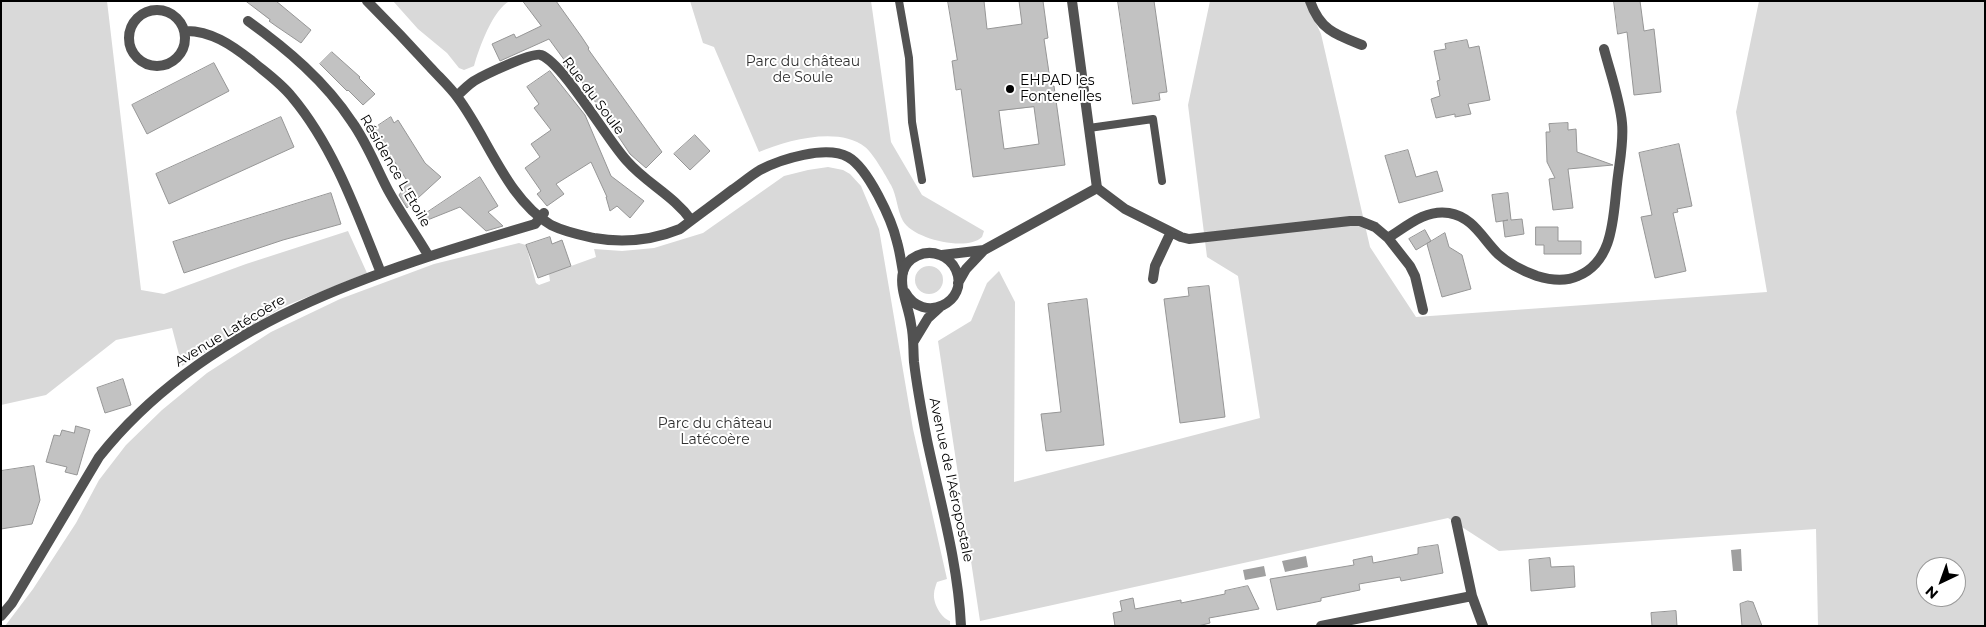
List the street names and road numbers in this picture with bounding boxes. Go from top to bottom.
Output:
street label: Rue du Soule [558,54,628,138]
street label: Résidence L'Etoile [356,112,434,230]
street label: Avenue Latécoère [172,291,288,371]
street label: Avenue de l'Aéropostale [925,396,977,564]

